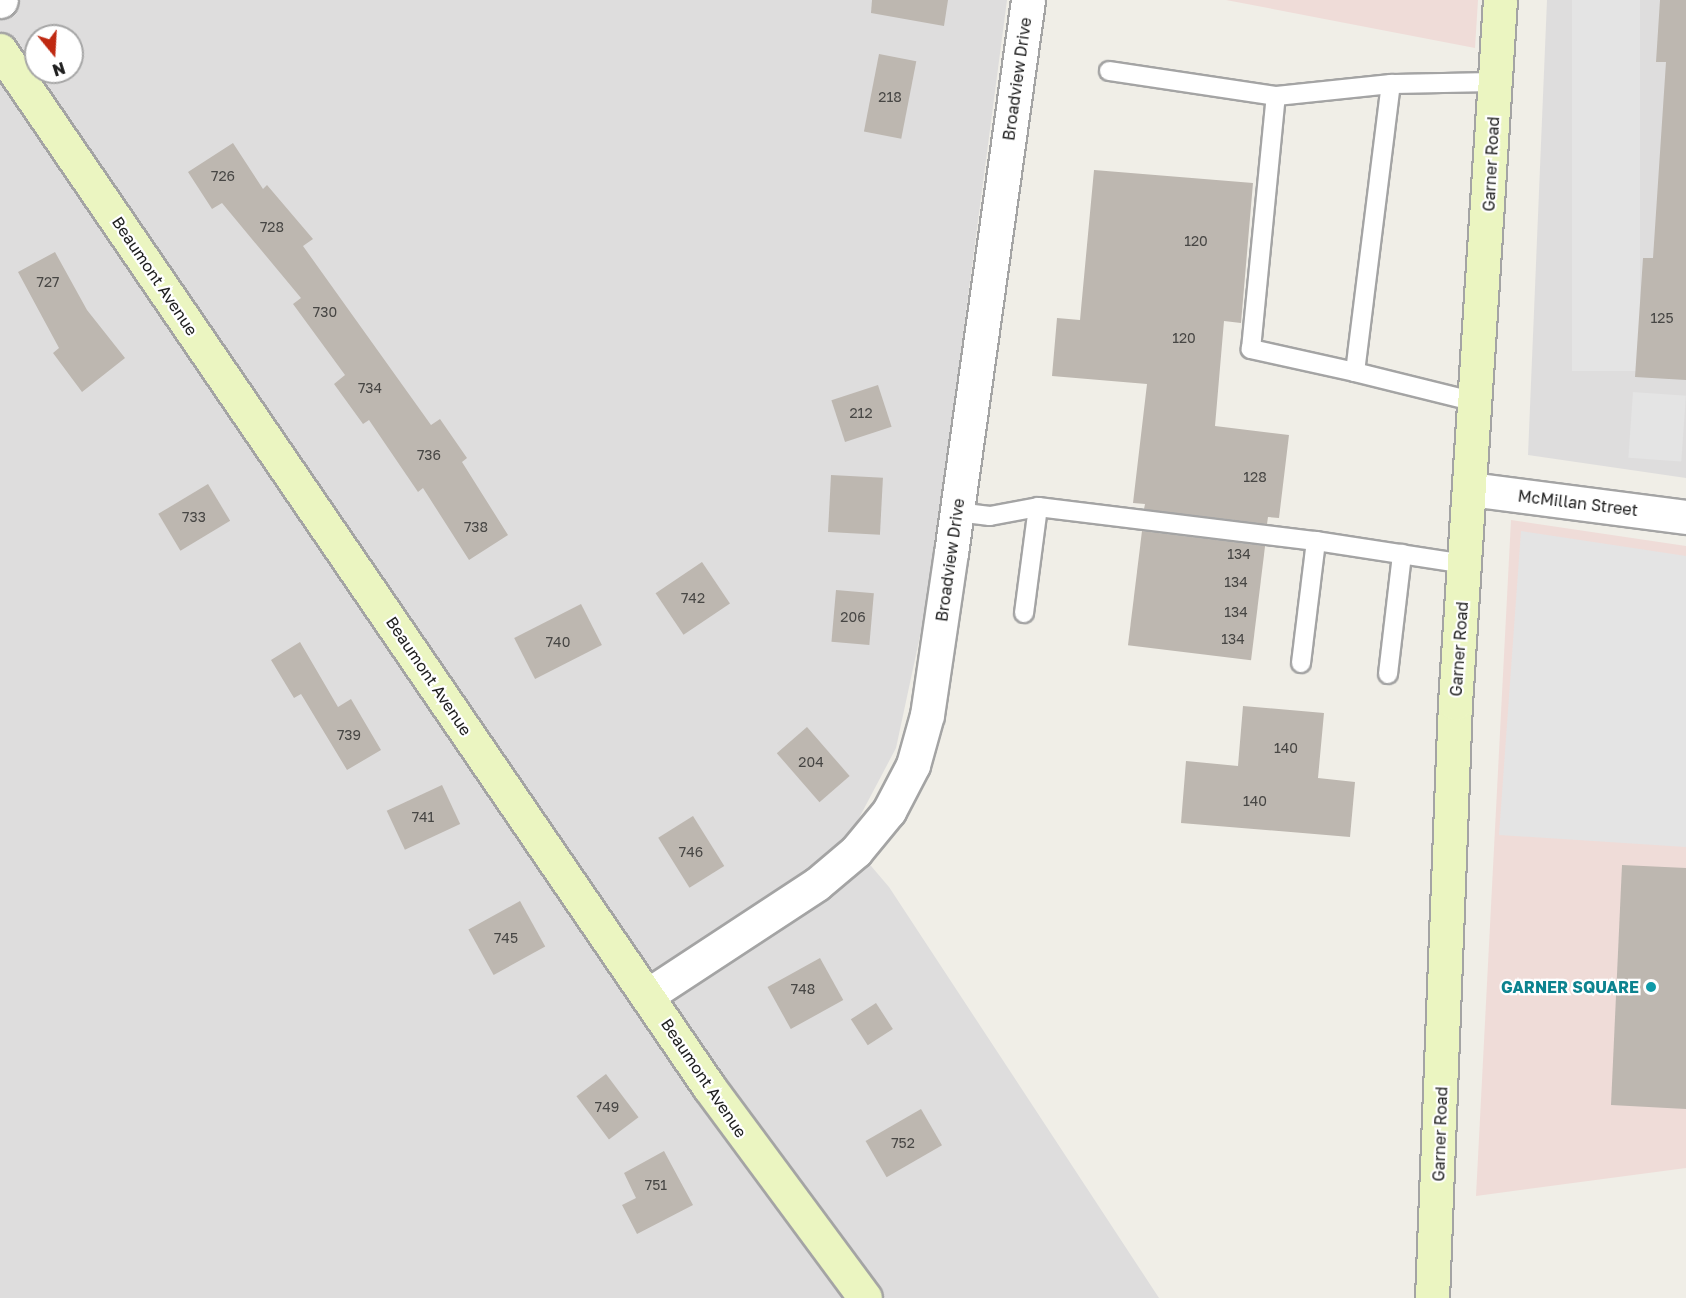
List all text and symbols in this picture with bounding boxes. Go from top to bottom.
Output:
street label: Broadview Drive [999,16,1035,142]
north arrow [24,24,84,84]
text: N [50,58,68,81]
house number: 218 [878,89,902,105]
street label: Garner Road [1479,116,1503,212]
house number: 726 [211,168,235,184]
street label: Beaumont Avenue [108,213,202,339]
house number: 728 [260,219,284,235]
house number: 120 [1184,233,1208,249]
house number: 727 [37,274,59,290]
house number: 730 [313,304,337,320]
house number: 125 [1650,310,1674,326]
house number: 120 [1172,330,1196,346]
house number: 734 [358,380,382,396]
house number: 212 [849,405,873,421]
house number: 736 [417,447,441,463]
house number: 128 [1243,469,1267,485]
street label: McMillan Street [1517,486,1639,520]
street label: Broadview Drive [932,497,968,623]
house number: 733 [182,509,206,525]
house number: 738 [464,519,488,535]
house number: 134 [1227,546,1251,562]
house number: 134 [1224,574,1248,590]
house number: 742 [681,590,705,606]
street label: Garner Road [1446,601,1472,697]
house number: 134 [1224,604,1248,620]
house number: 206 [840,609,866,625]
street label: Beaumont Avenue [382,613,476,739]
house number: 134 [1221,631,1245,647]
house number: 740 [546,634,570,650]
house number: 739 [337,727,361,743]
house number: 140 [1274,740,1298,756]
house number: 204 [798,754,824,770]
house number: 140 [1243,793,1267,809]
house number: 741 [412,809,434,825]
house number: 746 [679,844,703,860]
house number: 745 [494,930,518,946]
place label: GARNER SQUARE [1501,977,1639,997]
marker: GARNER SQUARE [1644,980,1658,994]
house number: 748 [791,981,815,997]
street label: Beaumont Avenue [657,1015,751,1141]
street label: Garner Road [1429,1086,1451,1182]
house number: 749 [595,1099,619,1115]
house number: 752 [891,1135,915,1151]
house number: 751 [645,1177,667,1193]

